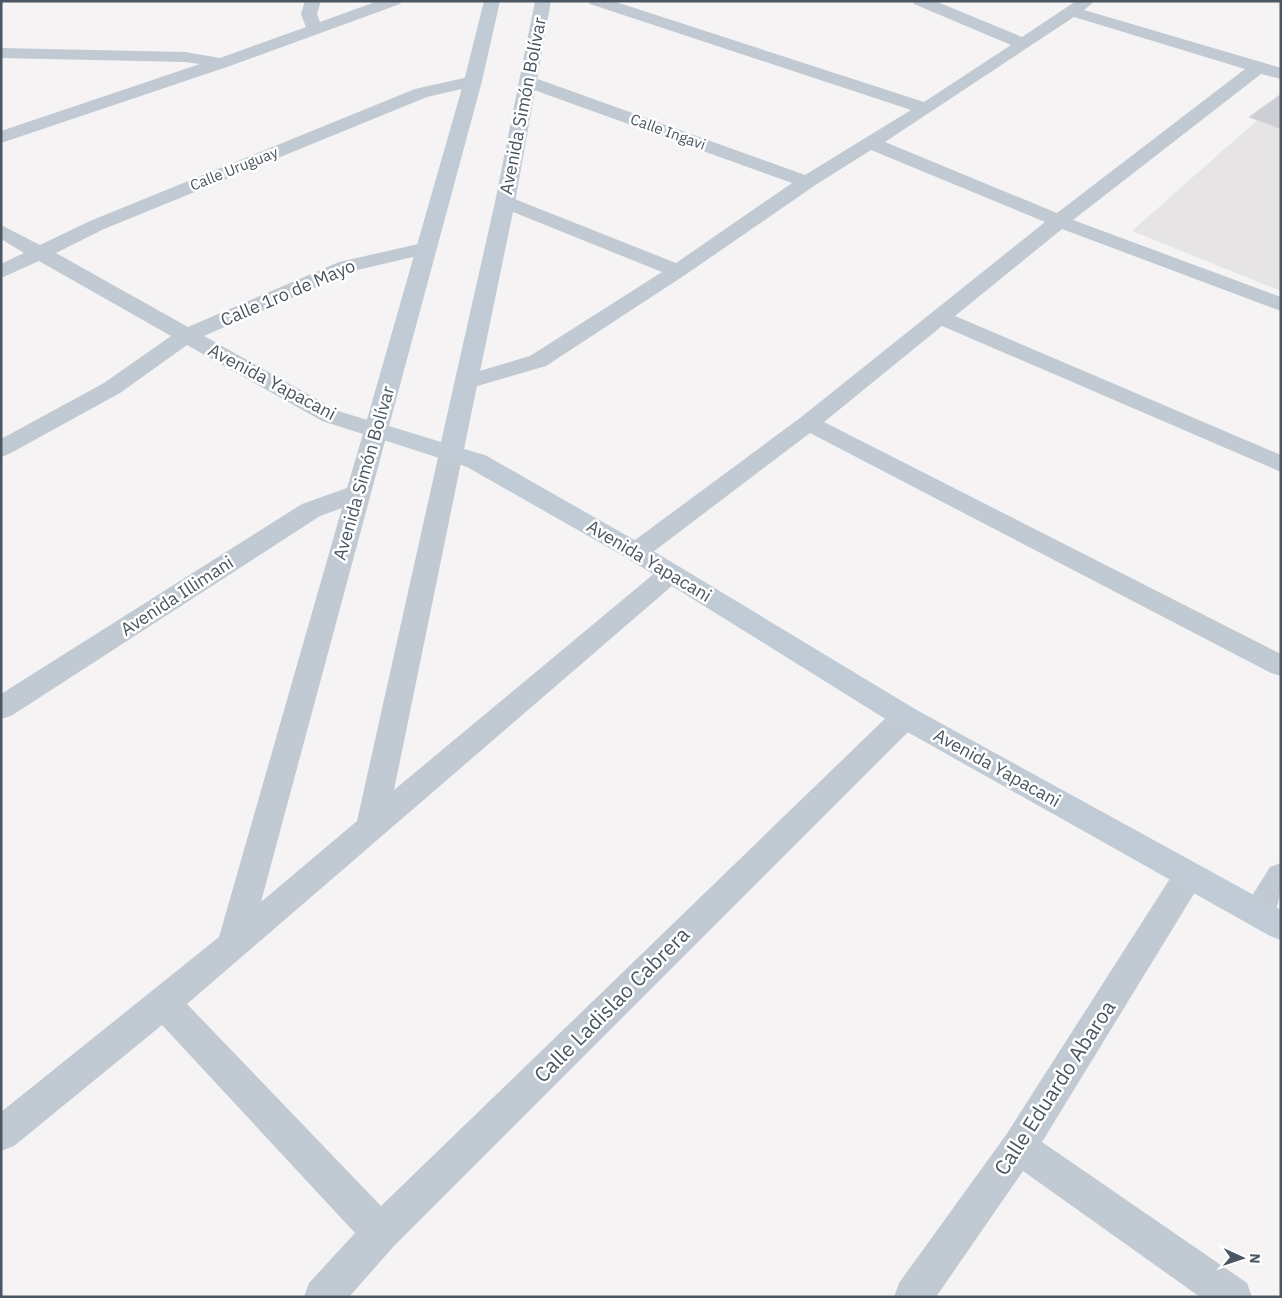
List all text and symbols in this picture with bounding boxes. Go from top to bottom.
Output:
street label: Avenida Simón Bolívar [494,15,551,197]
street label: Calle Ingavi [628,109,708,154]
street label: Calle Uruguay [187,142,281,195]
street label: Calle 1ro de Mayo [217,254,359,331]
street label: Avenida Yapacani [204,338,340,425]
street label: Avenida Simón Bolívar [328,383,400,563]
street label: Avenida Yapacani [583,514,716,607]
street label: Avenida Illimani [116,550,238,641]
street label: Avenida Yapacani [930,723,1065,812]
street label: Calle Ladislao Cabrera [527,920,695,1088]
street label: Calle Eduardo Abaroa [987,995,1121,1180]
north arrow [1217,1233,1267,1283]
text: N [1246,1253,1264,1264]

